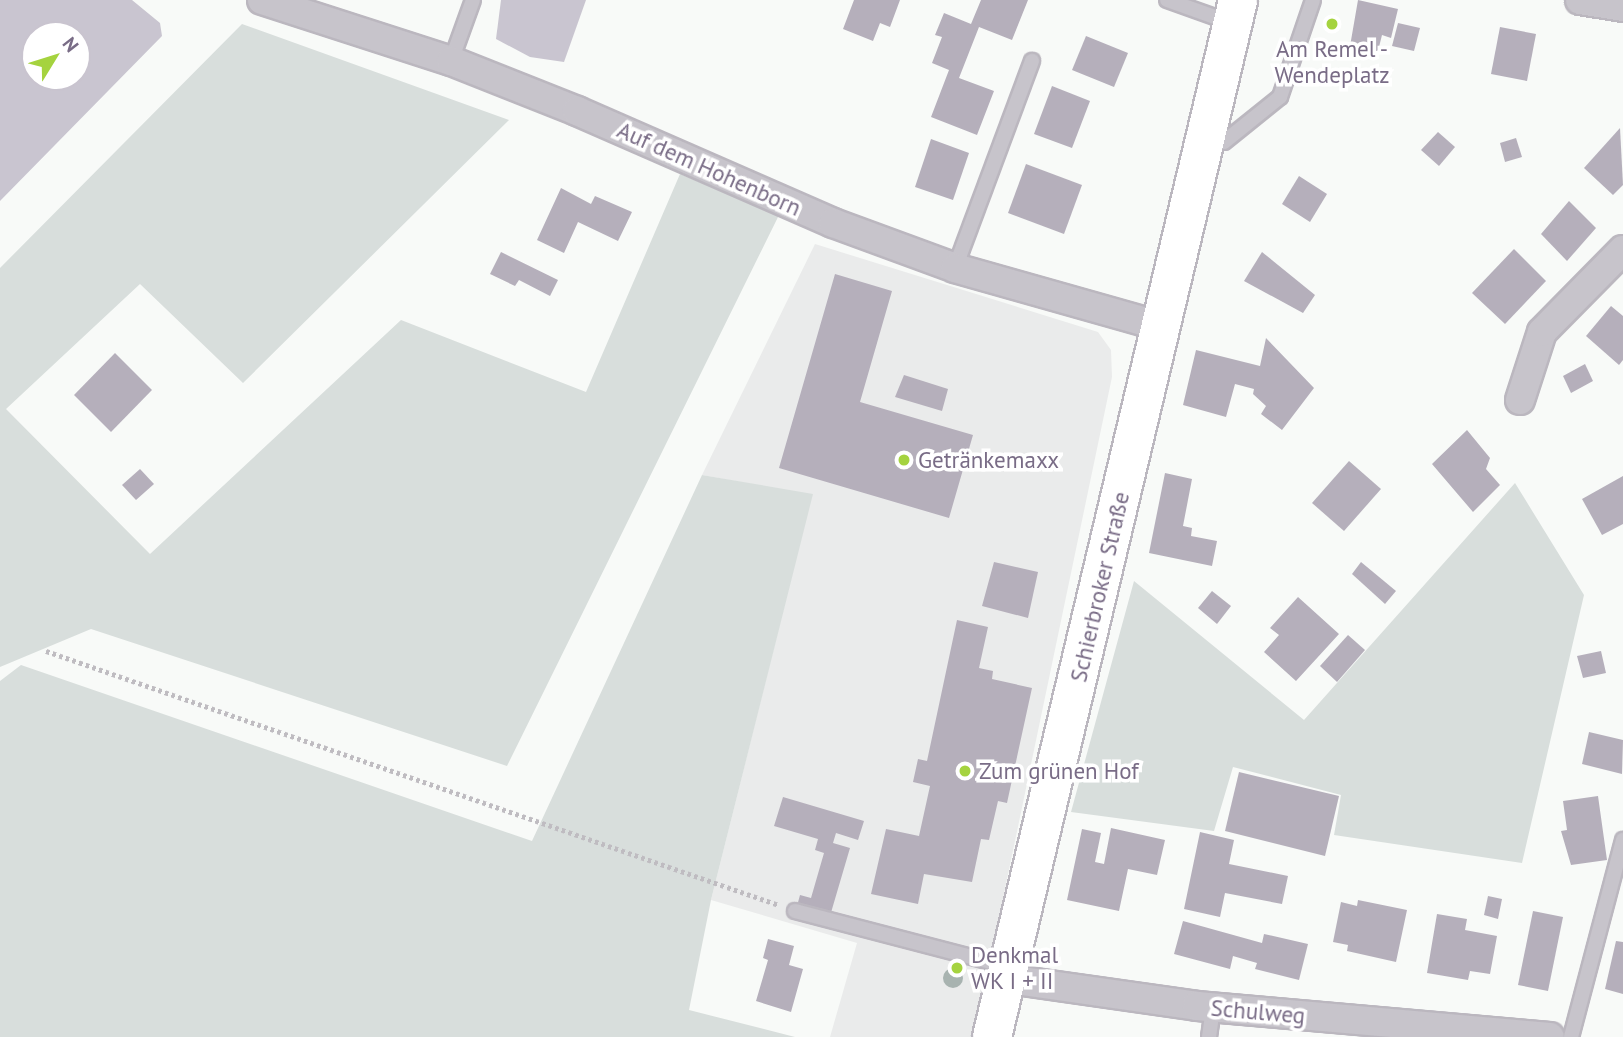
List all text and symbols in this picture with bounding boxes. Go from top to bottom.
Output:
marker: Am Remel - Wendeplatz [1324,16,1340,32]
north arrow [21,21,91,91]
text: N [58,32,84,57]
place label: Am Remel - Wendeplatz [1274,35,1390,89]
street label: Auf dem Hohenborn [613,116,805,222]
place label: Getränkemaxx [918,446,1059,474]
marker: Getränkemaxx [896,452,912,468]
street label: Schierbroker Straße [1065,489,1135,685]
place label: Zum grünen Hof [979,757,1139,785]
marker: Zum grünen Hof [957,763,973,779]
place label: Denkmal WK I + II [971,941,1058,995]
marker: Denkmal WK I + II [949,960,965,976]
street label: Schulweg [1210,994,1306,1030]

